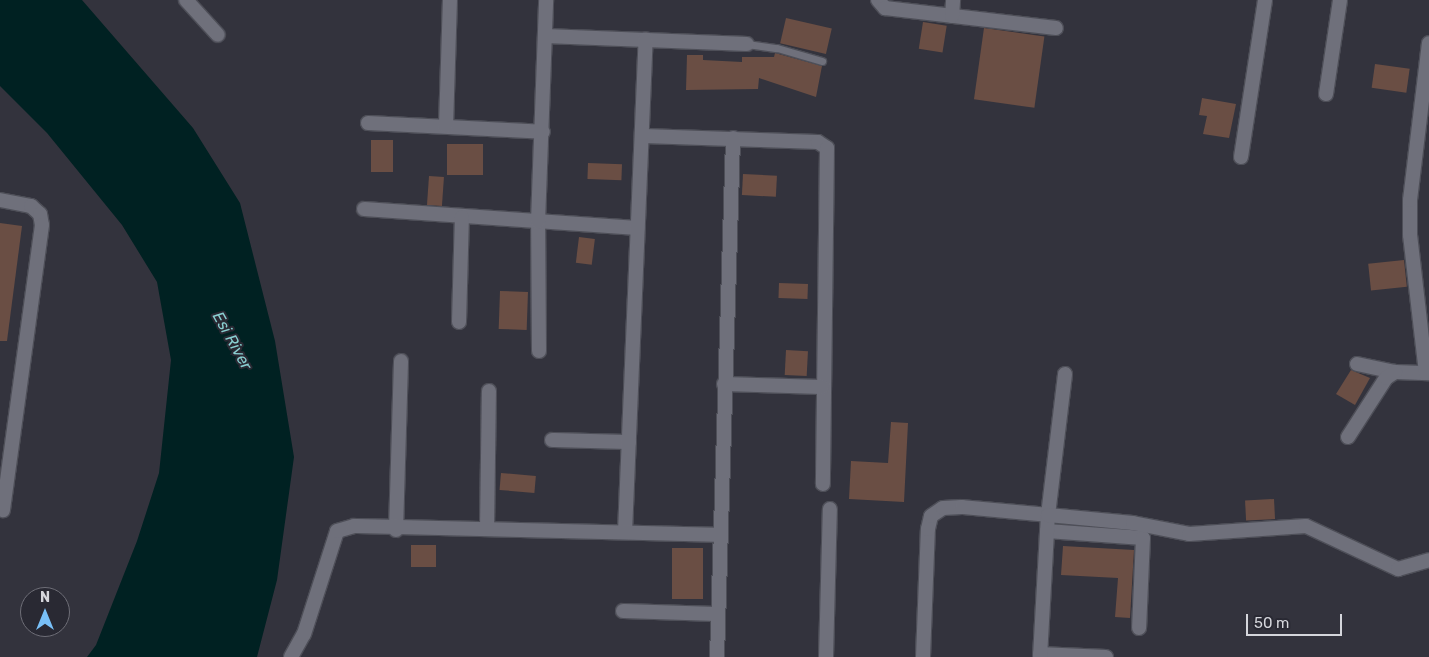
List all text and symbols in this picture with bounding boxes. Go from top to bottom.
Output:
water label: Esi River [208,308,256,374]
north arrow [20,587,70,637]
text: N [40,589,50,606]
scale bar [1249,604,1345,636]
text: 50 m [1254,614,1289,632]

